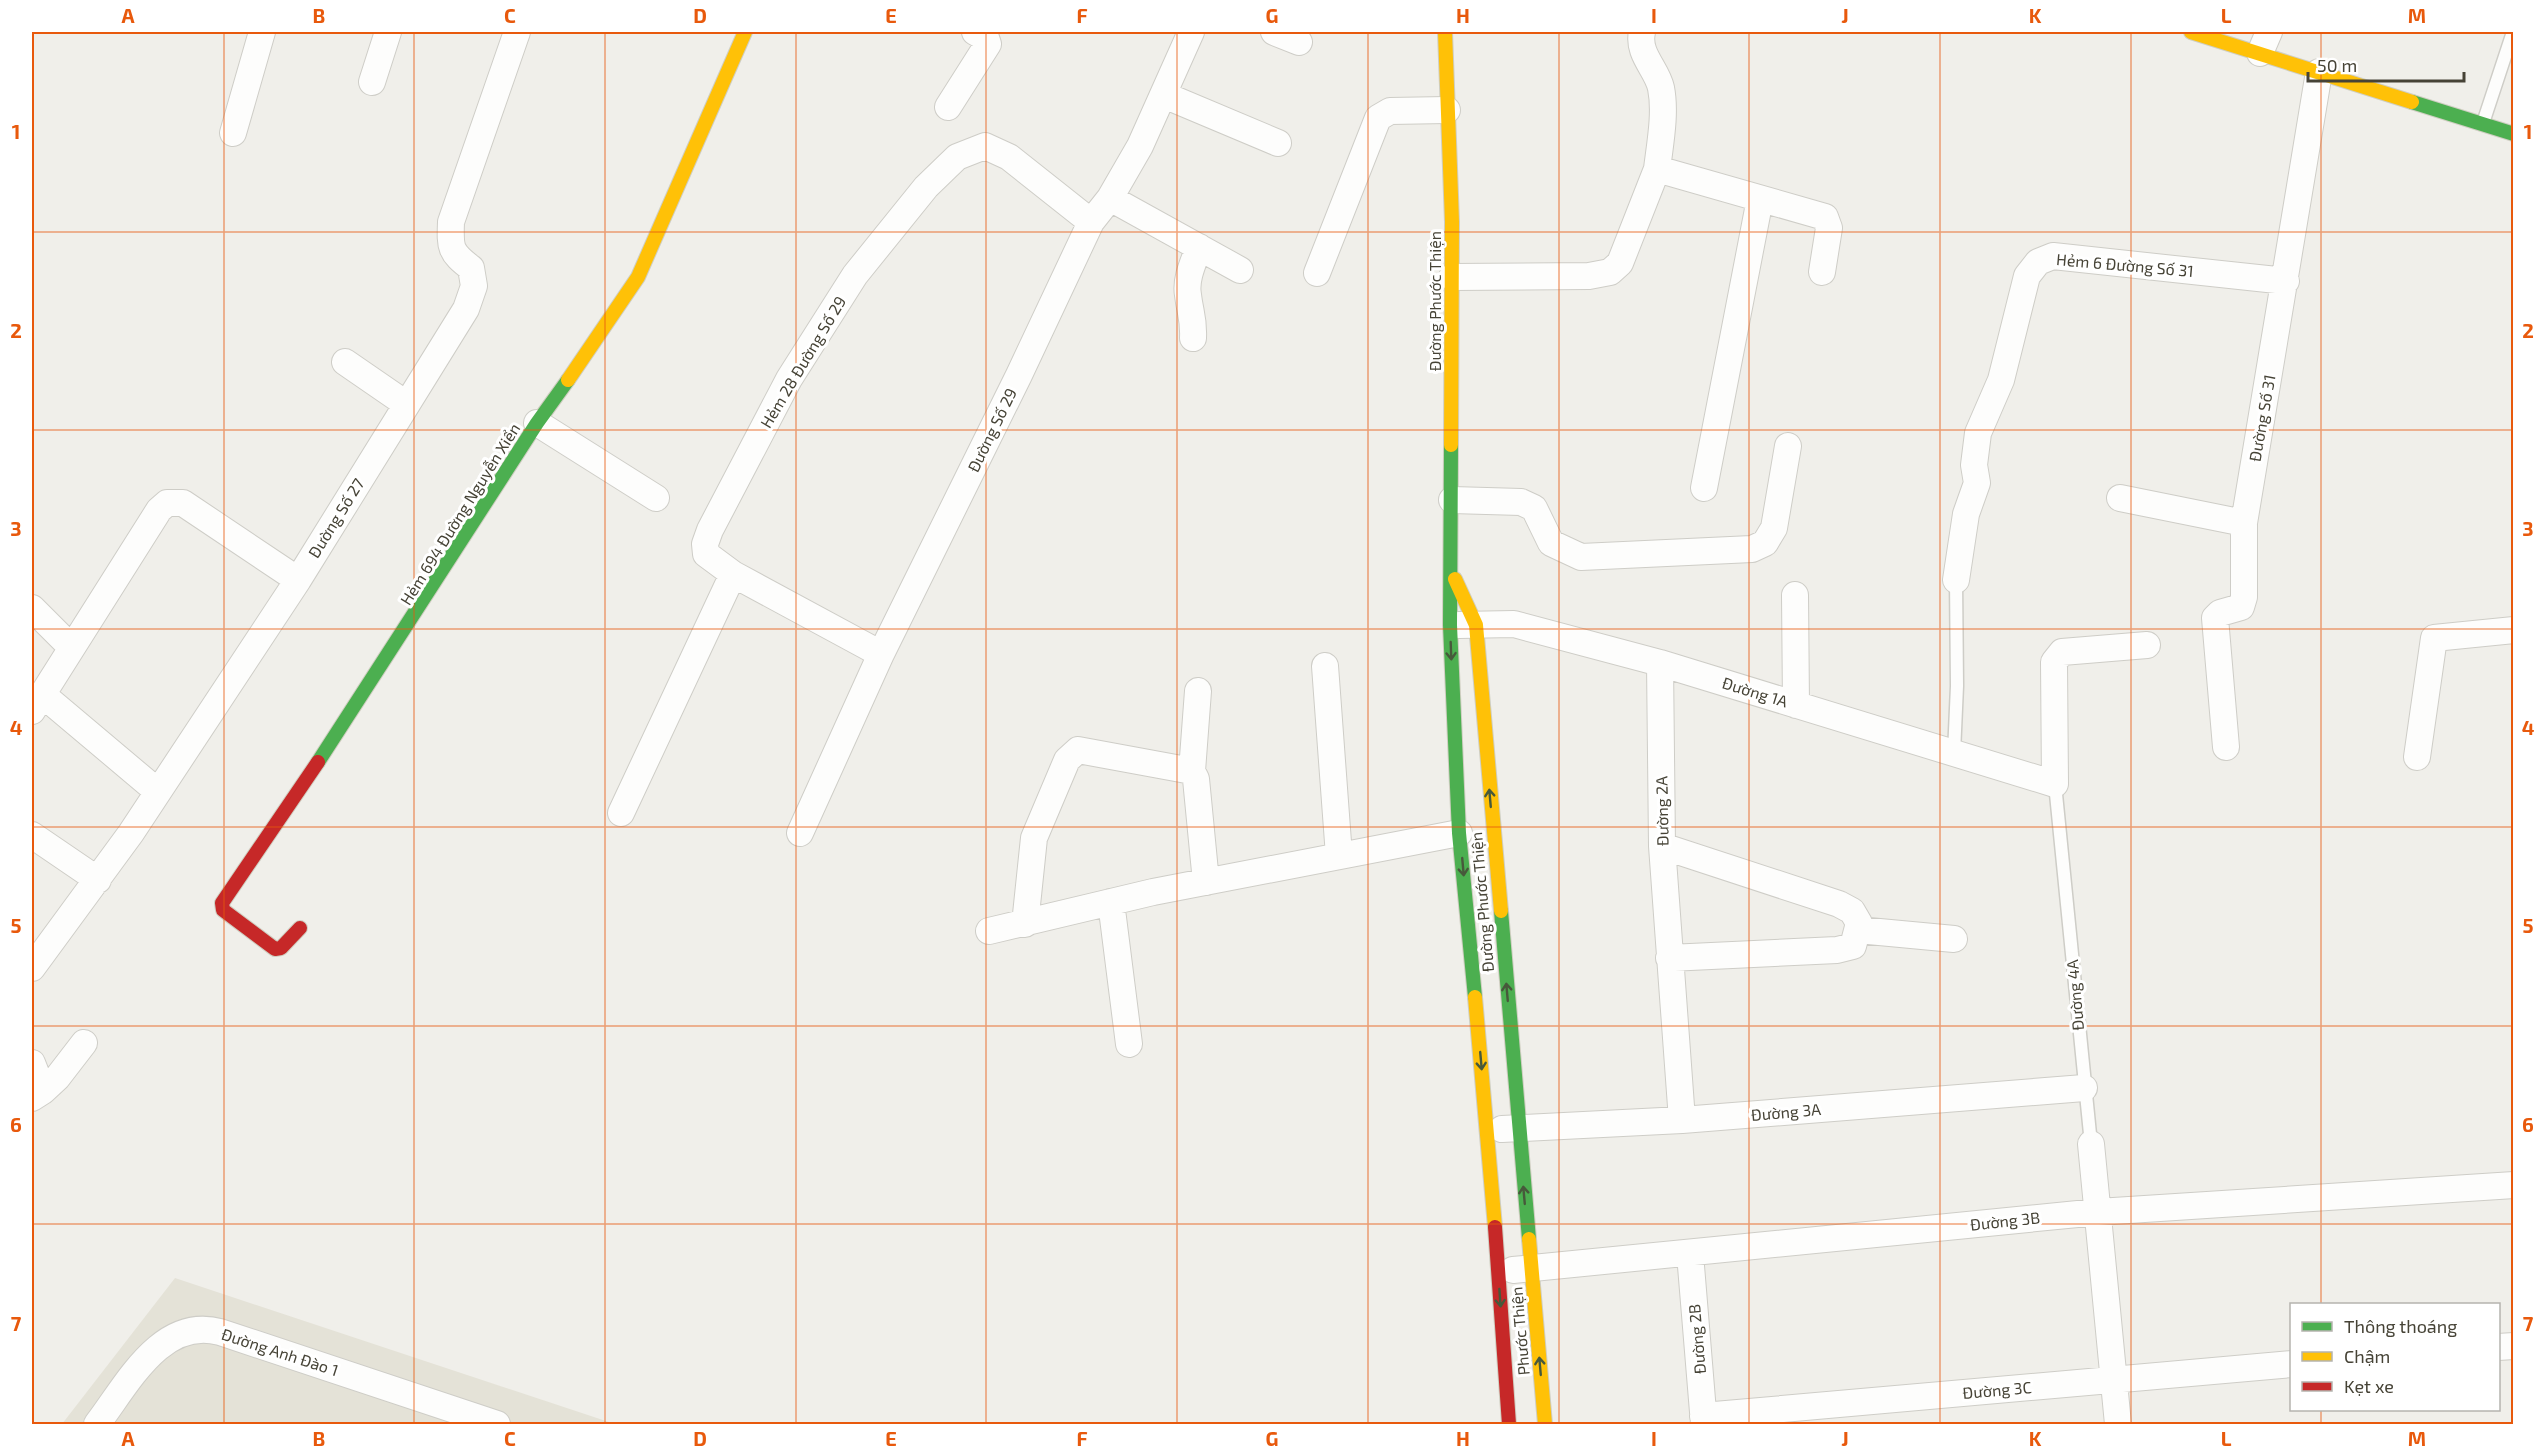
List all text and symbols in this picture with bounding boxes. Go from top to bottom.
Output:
text: A [121,3,135,27]
text: B [313,3,325,27]
text: C [504,3,516,27]
text: D [693,3,707,27]
text: E [885,3,897,27]
text: F [1076,3,1088,27]
text: G [1266,3,1278,27]
text: H [1456,3,1470,27]
text: I [1651,3,1657,27]
text: J [1841,3,1849,27]
text: K [2029,3,2042,27]
text: L [2221,3,2232,27]
text: M [2408,3,2426,27]
scale bar [2308,45,2464,83]
text: 50 m [2317,54,2357,76]
text: 1 [12,119,20,143]
text: 1 [2524,119,2532,143]
street label: Đường Phước Thiện [1425,231,1444,371]
street label: Hẻm 6 Đường Số 31 [2056,249,2195,280]
street label: Hẻm 28 Đường Số 29 [756,292,849,431]
text: 2 [10,318,22,342]
text: 2 [2522,318,2534,342]
street label: Đường Số 31 [2244,373,2279,463]
street label: Đường Số 29 [963,385,1020,475]
street label: Hẻm 694 Đường Nguyễn Xiển [396,419,523,608]
street label: Đường Số 27 [304,474,368,561]
text: 3 [10,516,22,540]
text: 3 [2522,516,2534,540]
one-way arrow [1446,641,1457,661]
street label: Đường 1A [1720,673,1790,711]
text: 4 [10,715,23,739]
text: 4 [2522,715,2535,739]
street label: Đường 2A [1651,776,1672,846]
one-way arrow [1484,788,1495,808]
street label: Đường Phước Thiện [1466,831,1497,973]
one-way arrow [1458,856,1469,876]
text: 5 [10,913,22,937]
text: 5 [2522,913,2534,937]
street label: Đường 4A [2062,959,2087,1031]
one-way arrow [1501,983,1512,1003]
one-way arrow [1476,1050,1487,1070]
street label: Đường 3A [1750,1099,1822,1124]
text: 6 [10,1112,22,1136]
text: 6 [2522,1112,2534,1136]
one-way arrow [1518,1186,1529,1206]
street label: Đường 3B [1969,1207,2041,1234]
street label: Phước Thiện [1506,1286,1533,1376]
one-way arrow [1495,1287,1506,1307]
street label: Đường 2B [1684,1303,1709,1375]
legend [2290,1303,2500,1411]
text: 7 [11,1311,22,1335]
text: 7 [2523,1311,2534,1335]
text: Thông thoáng [2344,1315,2457,1337]
street label: Đường Anh Đào 1 [219,1324,341,1379]
text: Chậm [2344,1345,2390,1367]
one-way arrow [1534,1357,1545,1377]
text: Kẹt xe [2344,1375,2394,1397]
street label: Đường 3C [1962,1377,2032,1402]
text: A [121,1426,135,1450]
text: B [313,1426,325,1450]
text: C [504,1426,516,1450]
text: D [693,1426,707,1450]
text: E [885,1426,897,1450]
text: F [1076,1426,1088,1450]
text: G [1266,1426,1278,1450]
text: H [1456,1426,1470,1450]
text: I [1651,1426,1657,1450]
text: J [1841,1426,1849,1450]
text: K [2029,1426,2042,1450]
text: L [2221,1426,2232,1450]
text: M [2408,1426,2426,1450]

